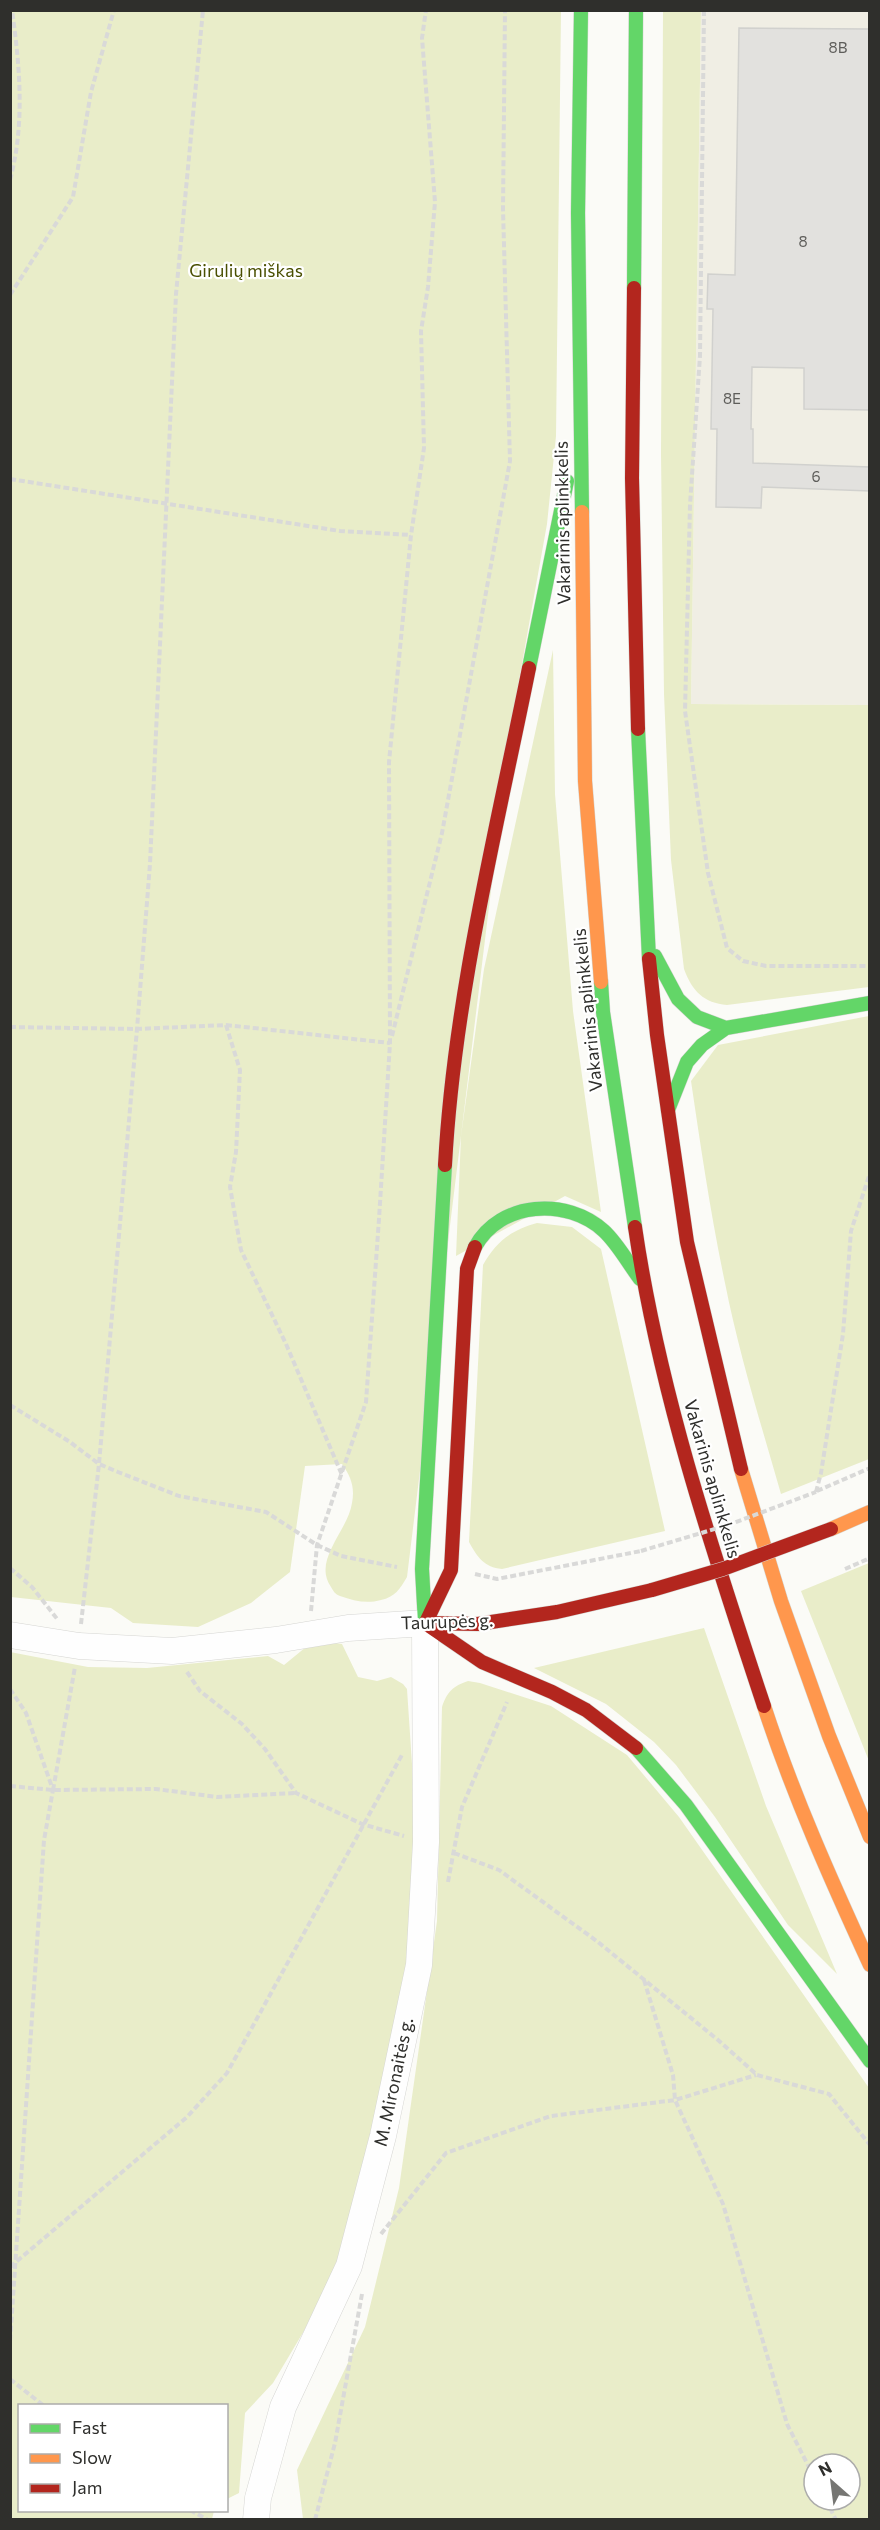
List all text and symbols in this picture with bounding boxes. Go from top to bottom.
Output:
house number: 8B [829,38,848,56]
house number: 8 [798,232,808,250]
park label: Girulių miškas [189,259,303,281]
house number: 8E [723,389,741,407]
street label: Vakarinis aplinkkelis [550,441,574,605]
house number: 6 [811,467,821,485]
street label: Vakarinis aplinkkelis [567,927,607,1093]
street label: Vakarinis aplinkkelis [680,1397,746,1561]
street label: Taurupės g. [400,1608,494,1634]
street label: M. Mironaitės g. [369,2015,417,2148]
legend [18,2404,228,2512]
text: Fast [72,2416,107,2438]
text: Slow [72,2446,112,2468]
north arrow [802,2452,862,2512]
text: N [815,2457,834,2480]
text: Jam [72,2476,102,2498]

